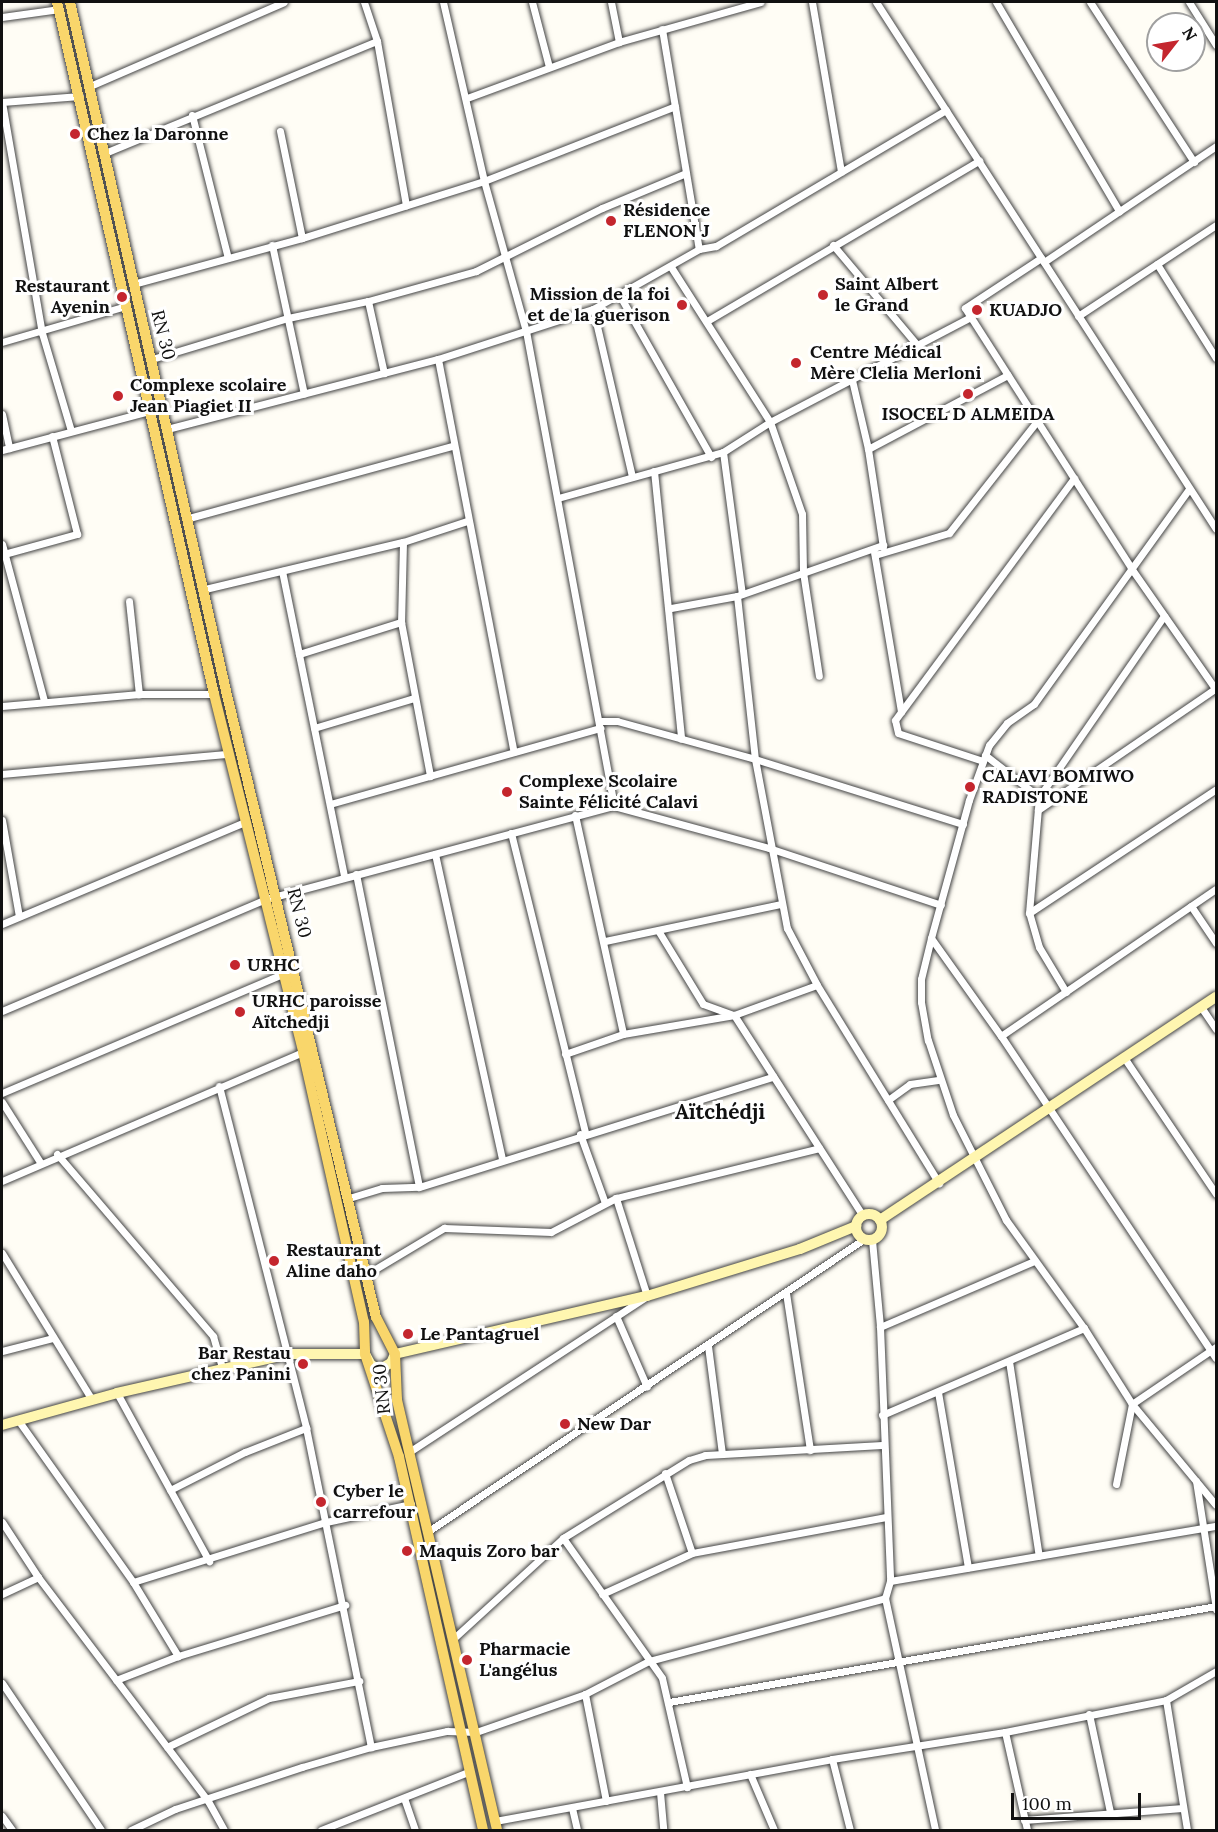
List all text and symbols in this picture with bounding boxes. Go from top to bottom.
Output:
north arrow [1146,12,1206,72]
text: N [1178,23,1201,44]
place label: Chez la Daronne [87,123,228,145]
marker: Chez la Daronne [68,127,82,141]
place label: Résidence FLENON J [623,200,710,242]
marker: Résidence FLENON J [604,214,618,228]
place label: Saint Albert le Grand [835,274,938,316]
place label: Restaurant Ayenin [15,276,110,318]
place label: Mission de la foi et de la guerison [527,284,670,326]
marker: Saint Albert le Grand [816,288,830,302]
marker: Restaurant Ayenin [115,290,129,304]
marker: Mission de la foi et de la guerison [675,298,689,312]
place label: KUADJO [989,299,1062,321]
marker: KUADJO [970,303,984,317]
street label: RN 30 [146,308,180,362]
place label: Centre Médical Mère Clelia Merloni [810,342,981,385]
marker: Centre Médical Mère Clelia Merloni [787,354,805,372]
place label: Complexe scolaire Jean Piagiet II [130,375,286,418]
marker: ISOCEL D ALMEIDA [961,387,975,401]
marker: Complexe scolaire Jean Piagiet II [111,389,125,403]
place label: ISOCEL D ALMEIDA [882,403,1054,425]
place label: CALAVI BOMIWO RADISTONE [982,766,1134,808]
place label: Complexe Scolaire Sainte Félicité Calavi [519,771,698,814]
marker: CALAVI BOMIWO RADISTONE [963,780,977,794]
marker: Complexe Scolaire Sainte Félicité Calavi [500,785,514,799]
street label: RN 30 [282,886,316,940]
place label: URHC [247,954,300,976]
marker: URHC [228,958,242,972]
place label: URHC paroisse Aïtchedji [252,991,381,1034]
marker: URHC paroisse Aïtchedji [233,1005,247,1019]
district label: Aïtchédji [675,1099,765,1125]
place label: Restaurant Aline daho [286,1240,381,1282]
marker: Restaurant Aline daho [267,1254,281,1268]
place label: Le Pantagruel [420,1323,539,1345]
marker: Le Pantagruel [401,1327,415,1341]
place label: Bar Restau chez Panini [191,1343,291,1386]
marker: Bar Restau chez Panini [296,1357,310,1371]
street label: RN 30 [369,1363,395,1415]
place label: New Dar [577,1413,651,1435]
marker: New Dar [558,1417,572,1431]
place label: Cyber le carrefour [333,1481,415,1524]
marker: Cyber le carrefour [314,1495,328,1509]
place label: Maquis Zoro bar [419,1540,559,1562]
marker: Maquis Zoro bar [400,1544,414,1558]
place label: Pharmacie L'angélus [479,1639,571,1682]
marker: Pharmacie L'angélus [460,1653,474,1667]
scale bar [1014,1781,1144,1819]
text: 100 m [1022,1792,1072,1815]

